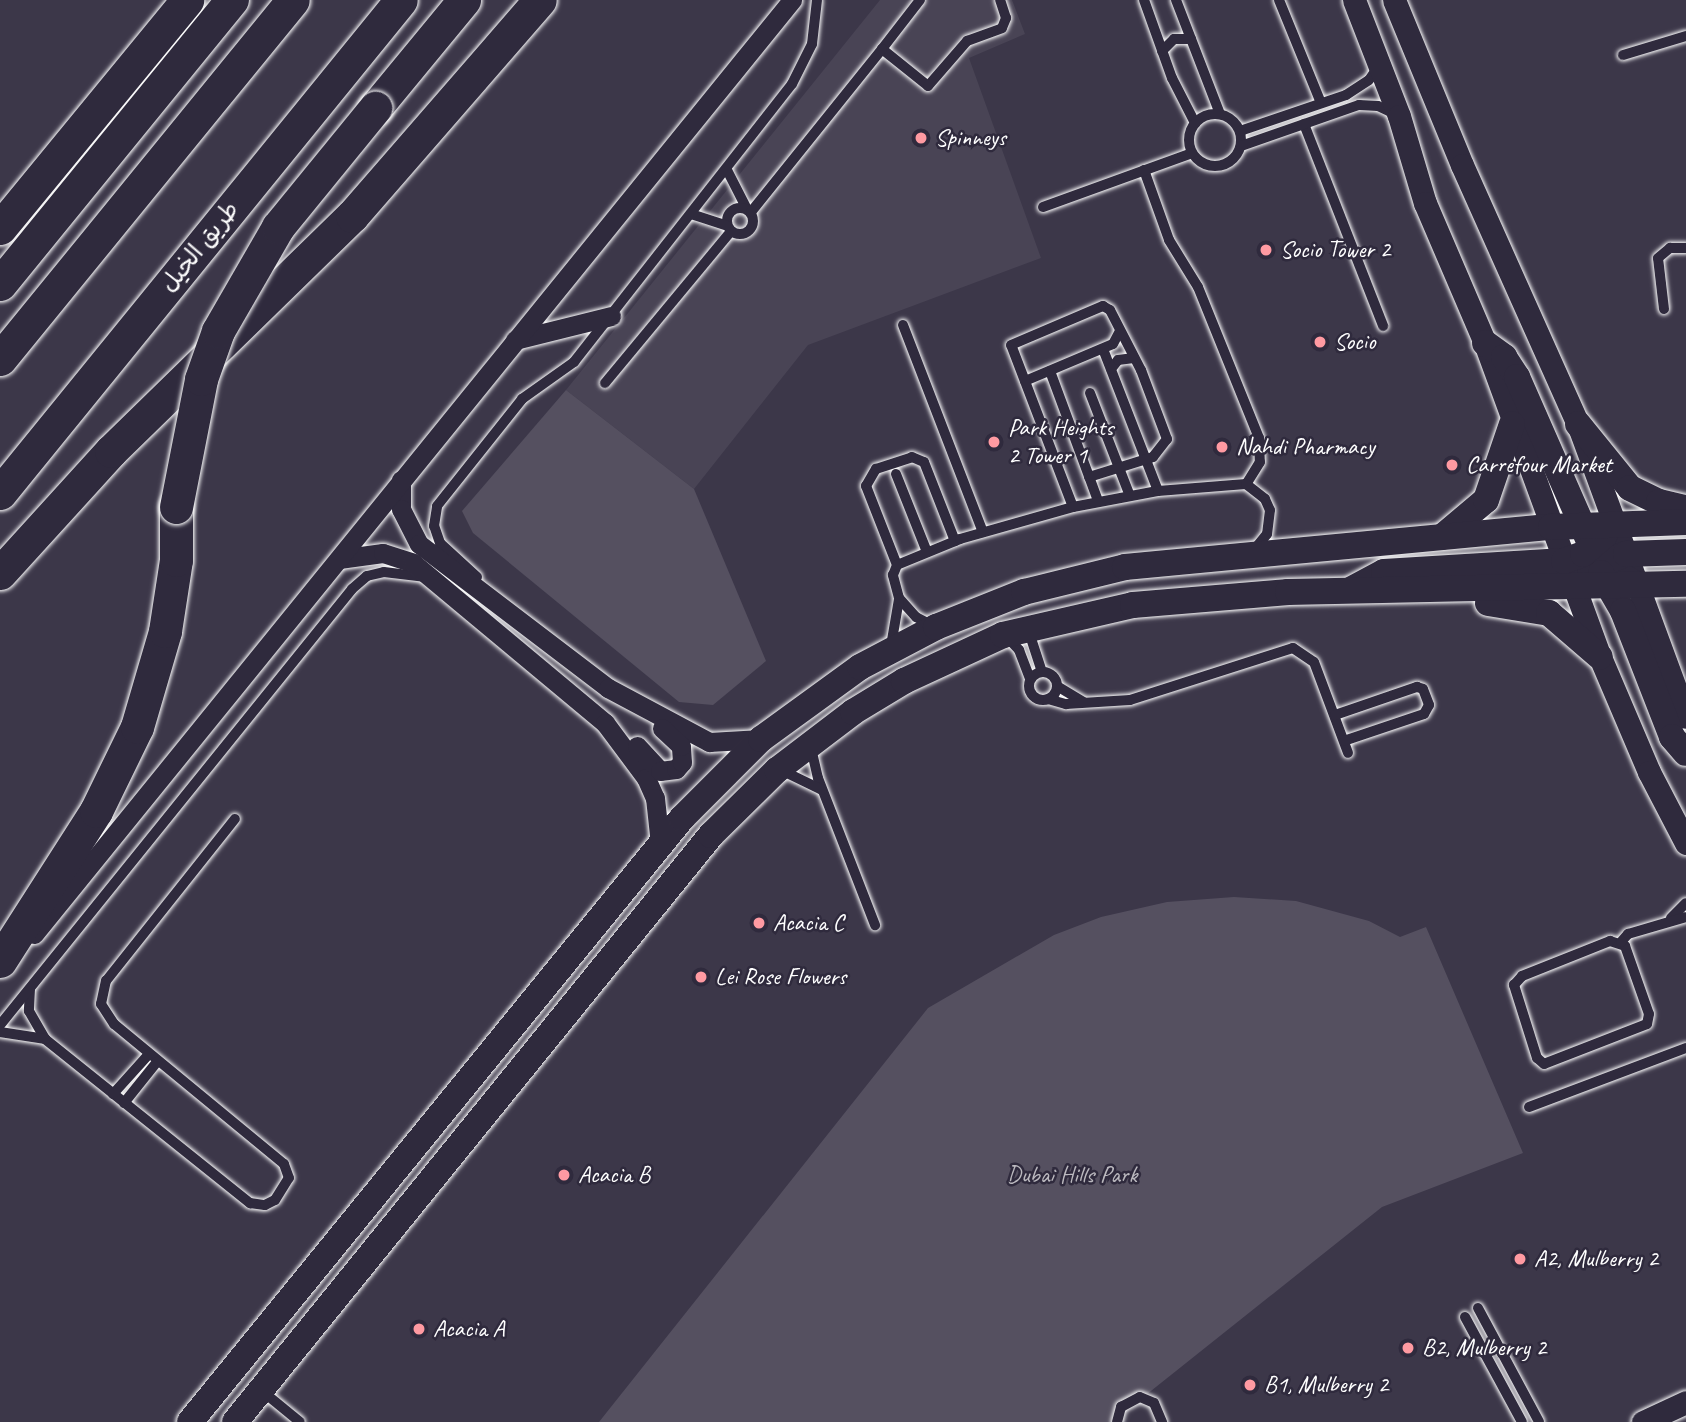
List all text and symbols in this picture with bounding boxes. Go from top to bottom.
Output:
place label: Spinneys [935,124,1006,152]
marker: Spinneys [913,130,929,146]
street label: طريق الخيل [155,196,245,298]
place label: Socio Tower 2 [1280,236,1390,264]
marker: Socio Tower 2 [1258,242,1274,258]
place label: Socio [1334,328,1375,356]
marker: Socio [1312,334,1328,350]
place label: Park Heights 2 Tower 1 [1008,414,1113,470]
place label: Nahdi Pharmacy [1236,433,1373,461]
marker: Park Heights 2 Tower 1 [986,434,1002,450]
marker: Nahdi Pharmacy [1214,439,1230,455]
place label: Carrefour Market [1466,451,1613,479]
marker: Carrefour Market [1444,457,1460,473]
place label: Acacia C [773,909,844,937]
marker: Acacia C [751,915,767,931]
place label: Lei Rose Flowers [715,963,847,991]
marker: Lei Rose Flowers [693,969,709,985]
place label: Acacia B [578,1161,650,1189]
park label: Dubai Hills Park [1006,1161,1138,1189]
marker: Acacia B [556,1167,572,1183]
place label: A2, Mulberry 2 [1534,1245,1658,1273]
marker: A2, Mulberry 2 [1512,1251,1528,1267]
place label: Acacia A [433,1315,505,1343]
marker: Acacia A [411,1321,427,1337]
place label: B2, Mulberry 2 [1422,1334,1546,1362]
marker: B2, Mulberry 2 [1400,1340,1416,1356]
place label: B1, Mulberry 2 [1264,1371,1388,1399]
marker: B1, Mulberry 2 [1242,1377,1258,1393]

